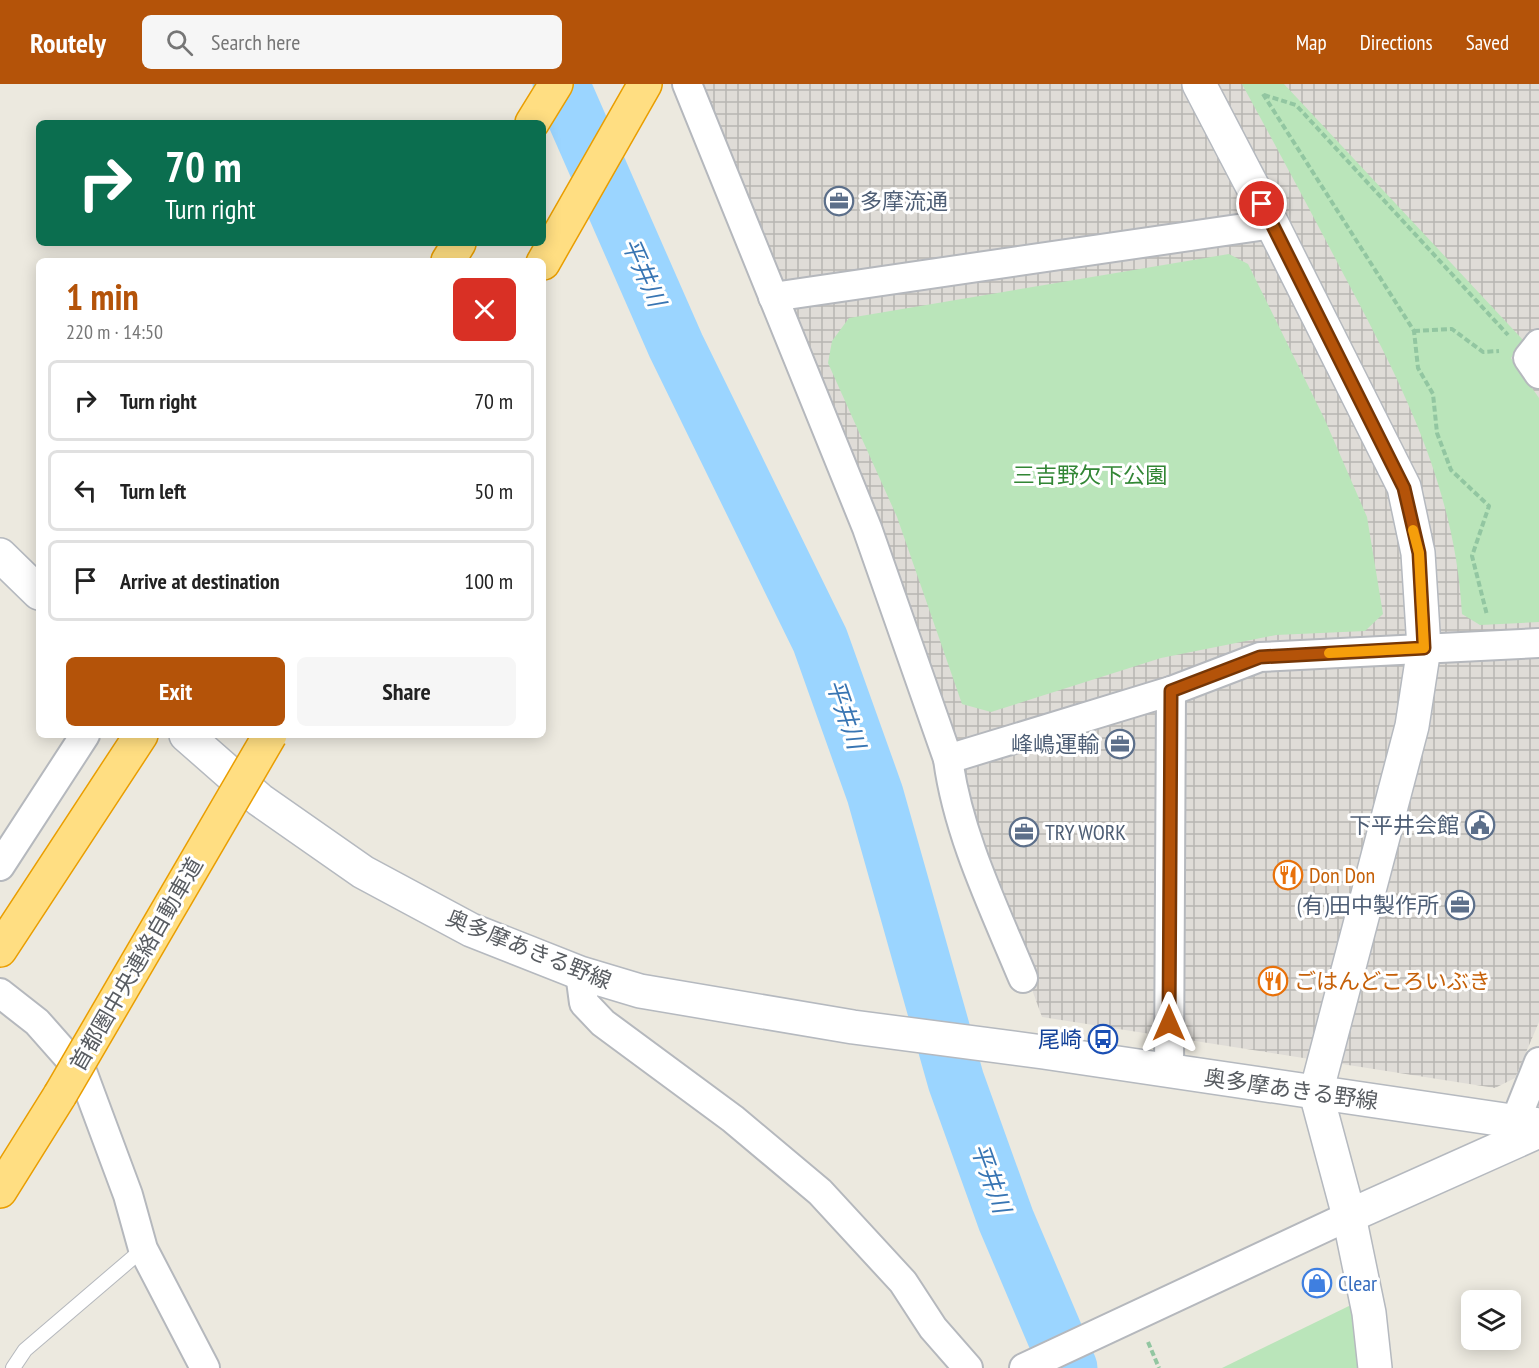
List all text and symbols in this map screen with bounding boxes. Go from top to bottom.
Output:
search box [142,15,562,69]
text: Routely [30,24,106,61]
icon: search [163,26,196,59]
text: Search here [211,28,300,56]
text: Map [1296,29,1327,56]
text: Directions [1360,29,1433,56]
text: Saved [1466,29,1509,56]
text: 70 m [165,139,242,194]
icon: right [66,144,144,222]
pin [1236,178,1287,229]
office icon: 多摩流通 [823,185,855,217]
place label: 多摩流通 [860,187,948,215]
icon: arrive [1245,187,1278,220]
text: Turn right [165,192,256,226]
water label: 平井川 [615,233,674,314]
text: 1 min [66,273,139,320]
button: close [453,278,516,341]
text: 220 m · 14:50 [66,319,163,345]
icon: right [69,384,102,417]
text: Turn right [120,387,197,415]
text: 70 m [474,387,513,415]
park label: 三吉野欠下公園 [1013,461,1167,489]
icon: left [69,474,102,507]
text: Turn left [120,477,186,505]
text: 50 m [474,477,513,505]
icon: arrive [69,564,102,597]
text: Arrive at destination [120,567,280,595]
text: 100 m [464,567,513,595]
button: Exit [66,657,285,726]
button: Share [297,657,516,726]
water label: 平井川 [820,675,873,756]
office icon: 峰嶋運輸 [1104,728,1136,760]
place label: 峰嶋運輸 [1011,730,1099,758]
public building icon: 下平井会館 [1464,809,1496,841]
place label: 下平井会館 [1349,811,1459,839]
office icon: TRY WORK [1008,816,1040,848]
place label: TRY WORK [1045,818,1126,846]
street label: 首都圏中央連絡自動車道 [63,852,209,1076]
restaurant icon: Don Don [1272,859,1304,891]
place label: Don Don [1309,861,1375,889]
office icon: (有)田中製作所 [1444,889,1476,921]
place label: (有)田中製作所 [1297,891,1439,919]
street label: 奥多摩あきる野線 [442,903,616,995]
restaurant icon: ごはんどころいぶき [1257,965,1289,997]
place label: ごはんどころいぶき [1294,967,1491,995]
position arrow [1137,991,1201,1055]
bus stop icon: 尾崎 [1087,1023,1119,1055]
place label: 尾崎 [1038,1025,1082,1053]
street label: 奥多摩あきる野線 [1202,1063,1380,1115]
water label: 平井川 [964,1139,1019,1220]
shop icon: Clear [1301,1267,1333,1299]
place label: Clear [1338,1269,1377,1297]
map controls [1461,1290,1521,1350]
button: layers [1461,1290,1521,1350]

